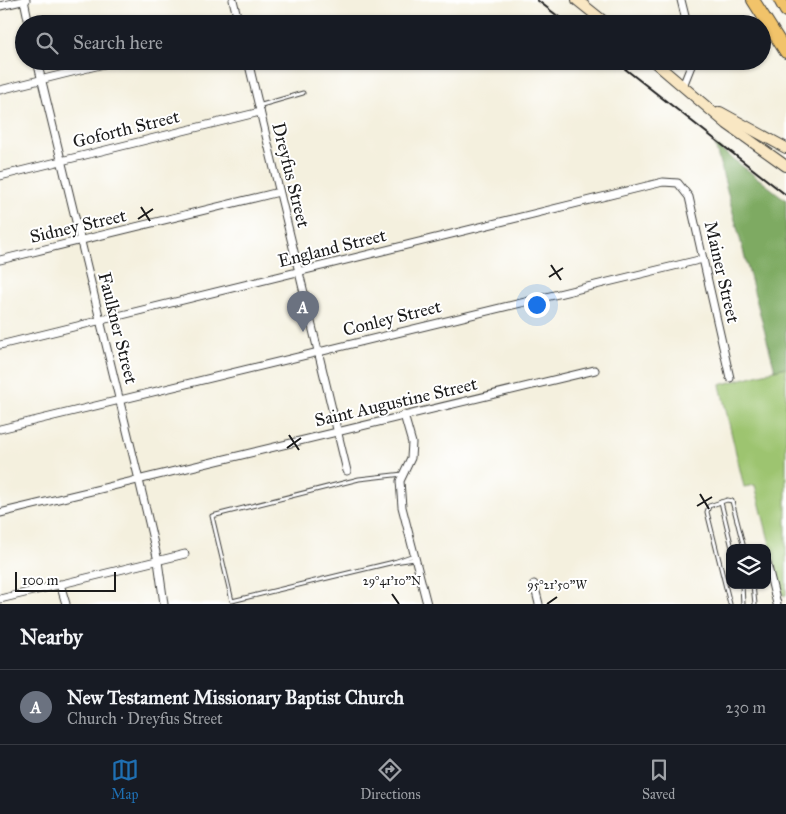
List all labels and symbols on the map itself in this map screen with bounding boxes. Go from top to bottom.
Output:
street label: Goforth Street [70,105,182,153]
street label: Dreyfus Street [267,120,315,230]
street label: Sidney Street [28,204,129,248]
street label: Mainer Street [700,219,745,326]
street label: England Street [276,224,389,273]
street label: Faulkner Street [93,270,143,387]
pin: A [287,291,319,332]
your location [524,292,550,318]
street label: Conley Street [341,295,444,341]
street label: Saint Augustine Street [313,372,480,432]
scale bar [15,569,116,592]
text: 29°41'10"N [363,574,421,588]
text: 95°21'50"W [527,578,587,592]

